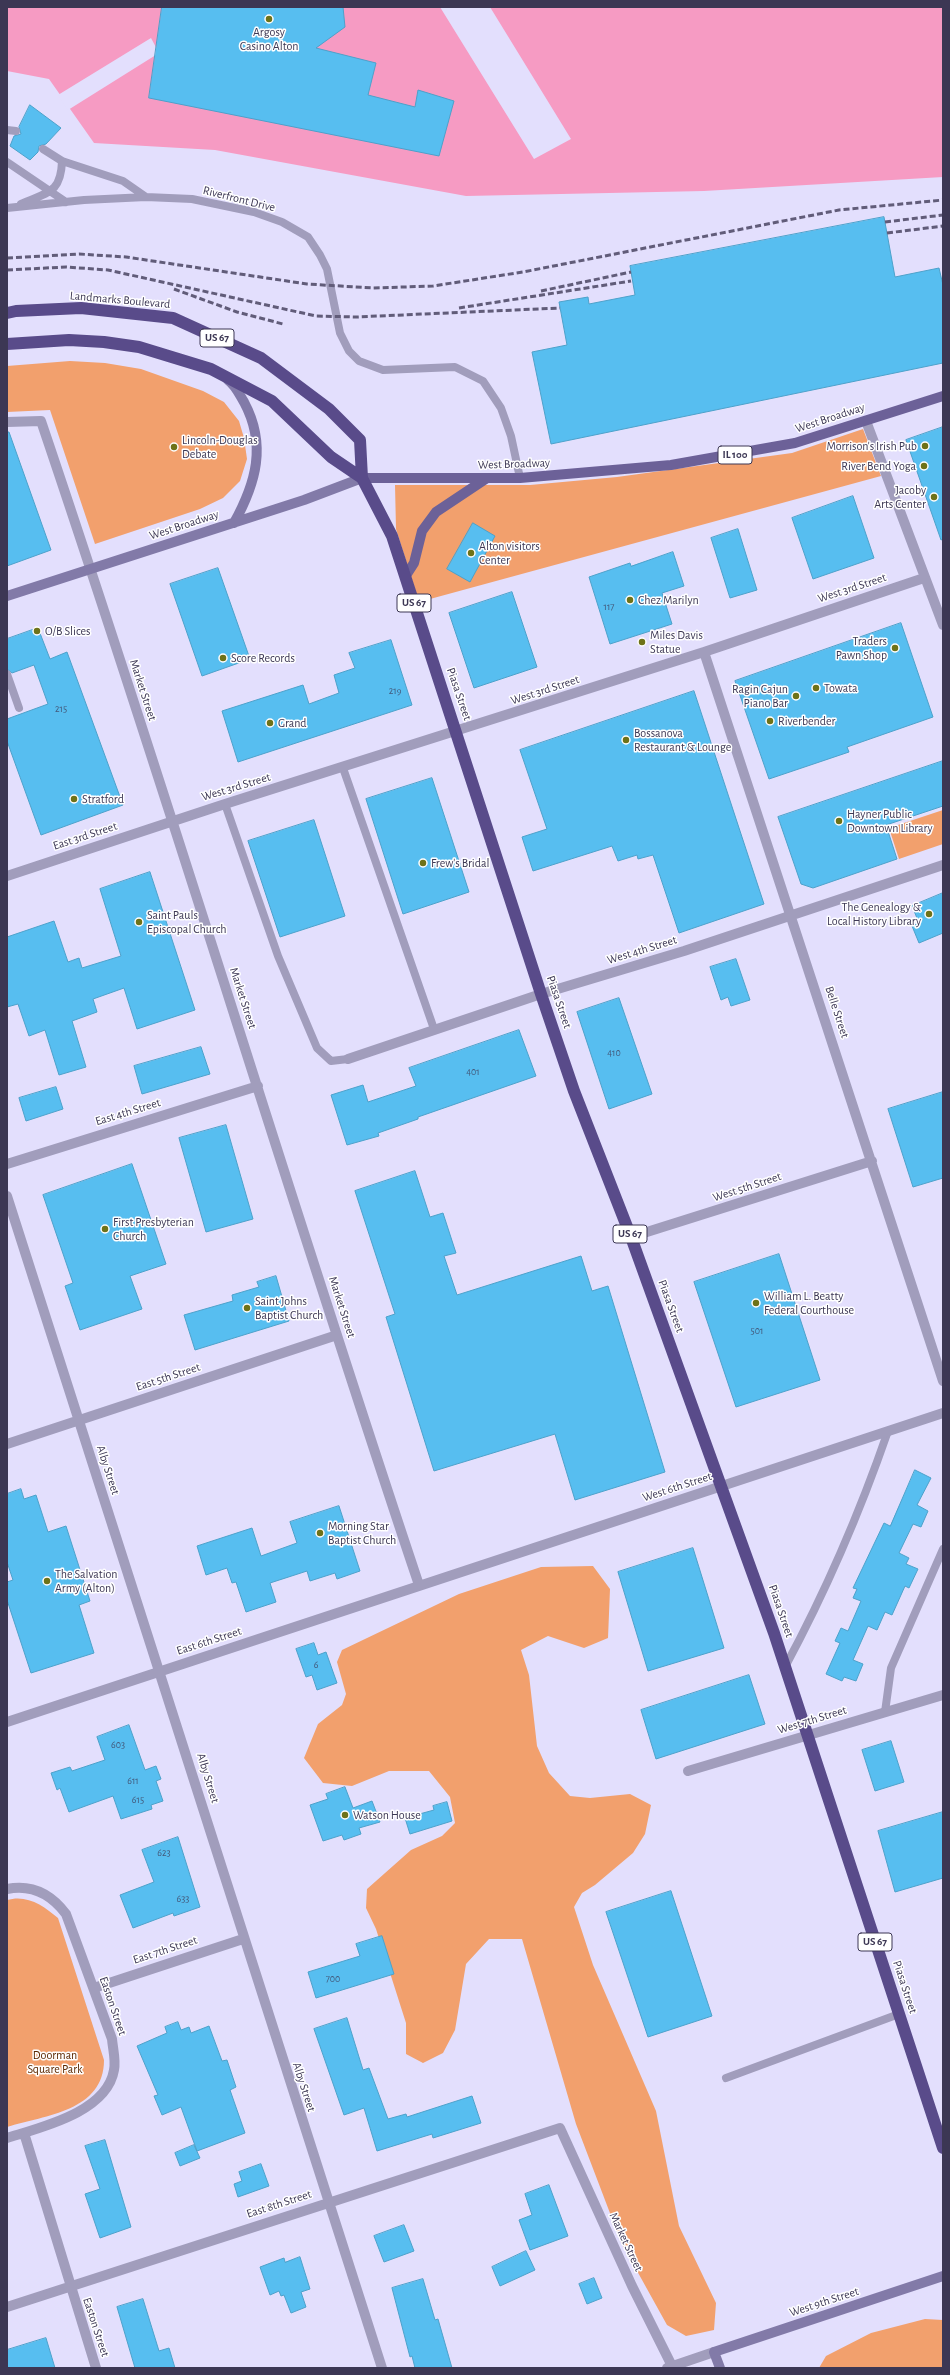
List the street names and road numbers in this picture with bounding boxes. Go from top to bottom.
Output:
street label: Riverfront Drive [201,183,277,215]
street label: Landmarks Boulevard [69,288,171,312]
road number: US 67 [200,329,234,347]
street label: West Broadway [793,400,867,436]
road number: IL 100 [718,446,752,464]
street label: West Broadway [478,456,550,472]
street label: West Broadway [147,507,221,543]
street label: West 3rd Street [816,570,888,606]
road number: US 67 [397,594,431,612]
street label: Market Street [126,658,160,722]
street label: Piasa Street [443,666,475,722]
street label: West 3rd Street [509,672,581,708]
street label: West 3rd Street [200,770,272,804]
street label: East 3rd Street [51,819,119,853]
street label: West 4th Street [605,933,679,967]
street label: Market Street [226,966,260,1030]
street label: Piasa Street [543,974,575,1030]
street label: Belle Street [822,984,852,1040]
street label: East 4th Street [94,1095,162,1129]
street label: West 5th Street [711,1169,783,1205]
road number: US 67 [613,1225,647,1243]
street label: Market Street [325,1275,359,1339]
street label: Piasa Street [655,1278,687,1334]
street label: East 5th Street [134,1360,202,1394]
street label: Alby Street [93,1443,123,1497]
street label: West 6th Street [641,1469,713,1505]
street label: Piasa Street [765,1583,797,1639]
street label: East 6th Street [175,1624,243,1658]
street label: West 7th Street [776,1703,848,1737]
street label: Alby Street [194,1751,222,1805]
street label: East 7th Street [131,1933,199,1967]
road number: US 67 [858,1933,892,1951]
street label: Piasa Street [890,1959,920,2015]
street label: Easton Street [96,1975,130,2037]
street label: Alby Street [289,2060,319,2114]
street label: East 8th Street [245,2187,313,2221]
street label: Market Street [606,2210,646,2274]
street label: West 9th Street [788,2284,860,2320]
street label: Easton Street [80,2296,112,2358]

